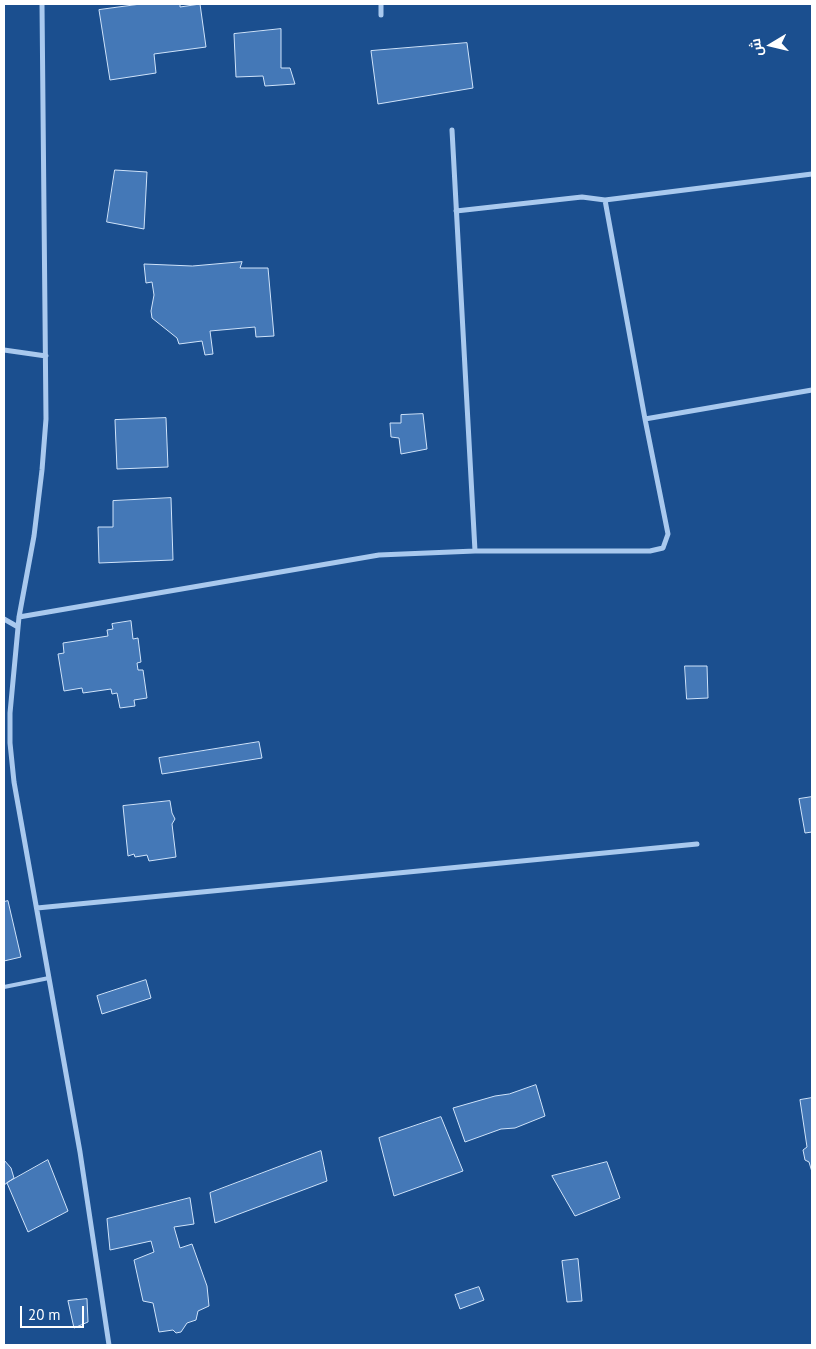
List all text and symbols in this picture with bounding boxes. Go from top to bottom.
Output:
north arrow [746,20,796,70]
text: ش [746,37,766,58]
scale bar [22,1296,86,1328]
text: 20 m [28,1305,61,1324]

